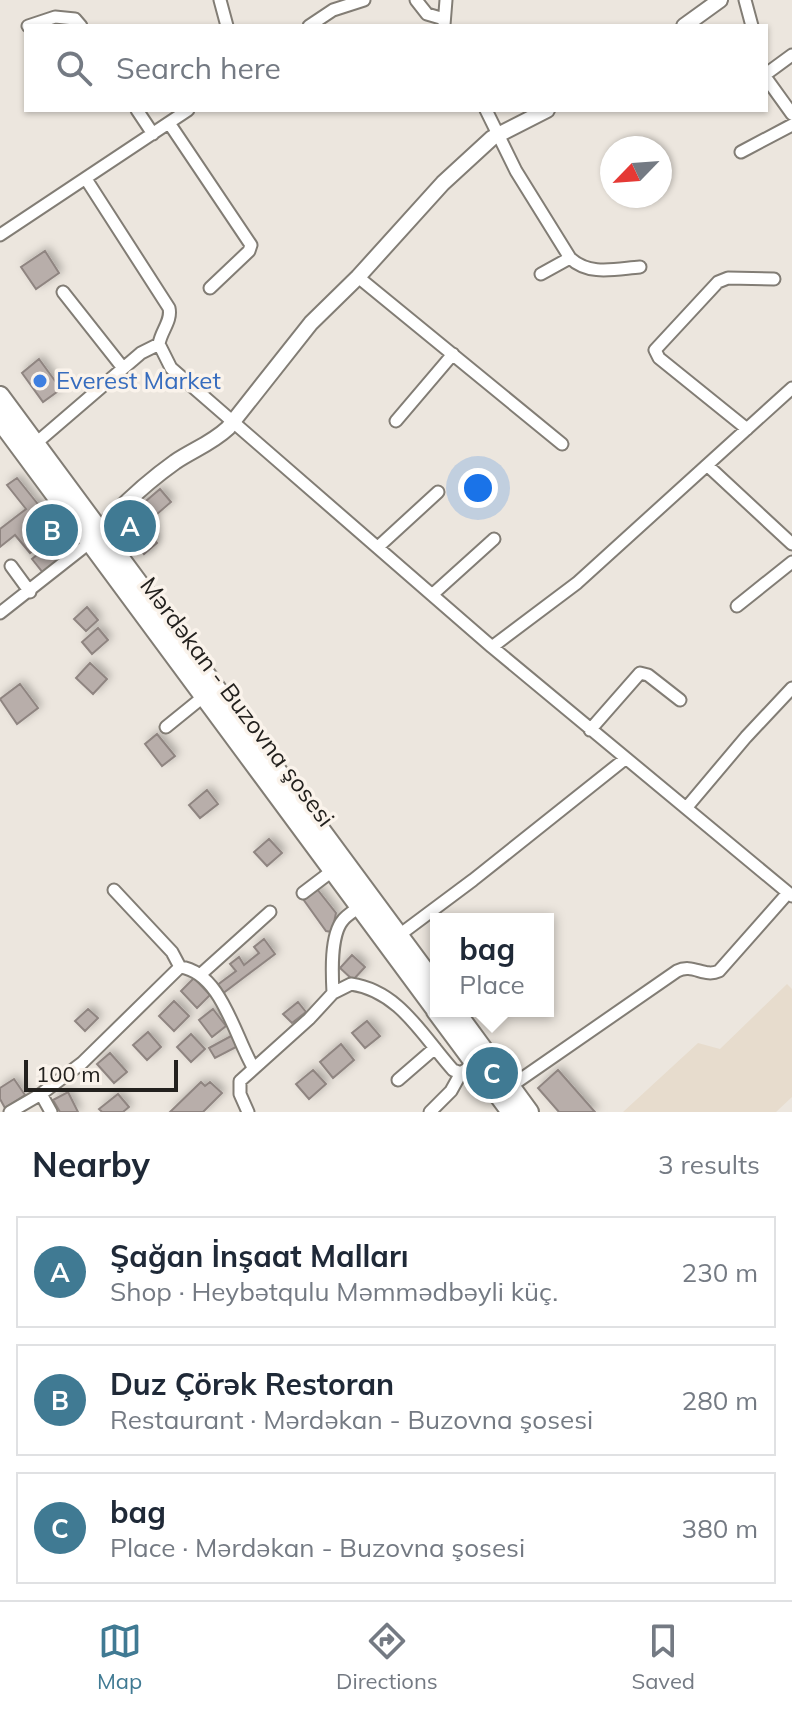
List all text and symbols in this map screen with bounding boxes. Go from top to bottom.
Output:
search box [24,24,768,112]
icon: search [52,46,96,90]
text: Search here [116,49,281,87]
north arrow [600,136,672,208]
place label: Everest Market [56,365,221,395]
marker: Everest Market [31,372,49,390]
your location [458,468,498,508]
pin: A [104,496,156,556]
pin: B [26,500,78,560]
street label: Mərdəkan - Buzovna şosesi [134,571,341,832]
popup [430,913,554,1017]
text: bag [459,930,515,968]
text: Place [459,968,525,1001]
pin: C [466,1043,518,1103]
scale bar [24,1056,178,1092]
text: 100 m [36,1060,101,1088]
text: Nearby [32,1143,150,1186]
text: 3 results [658,1148,760,1181]
text: Şağan İnşaat Malları [110,1237,409,1275]
text: A [50,1256,70,1289]
text: 230 m [682,1256,758,1289]
text: Shop · Heybətqulu Məmmədbəyli küç. [110,1275,558,1308]
text: Duz Çörək Restoran [110,1365,394,1403]
text: B [51,1384,69,1417]
text: 280 m [682,1384,758,1417]
text: Restaurant · Mərdəkan - Buzovna şosesi [110,1403,593,1436]
text: bag [110,1493,166,1531]
text: C [51,1512,69,1545]
text: 380 m [682,1512,758,1545]
text: Place · Mərdəkan - Buzovna şosesi [110,1531,525,1564]
tab: Map [97,1619,142,1695]
tab: Directions [336,1619,438,1695]
tab: Saved [632,1619,695,1695]

